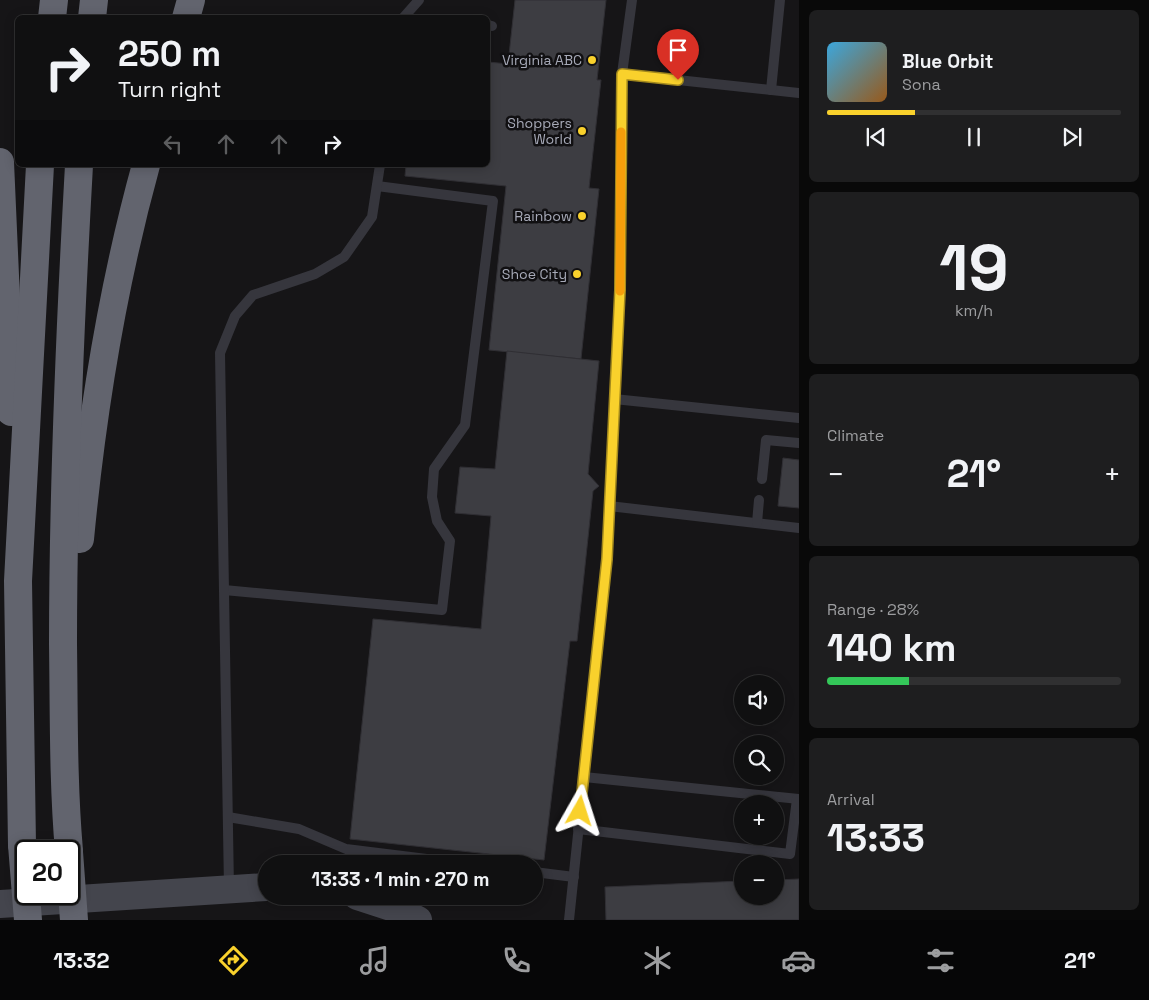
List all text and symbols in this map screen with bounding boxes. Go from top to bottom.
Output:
pin [657,29,699,80]
text: 250 m [118,32,221,76]
icon: right [35,35,100,100]
icon: arrive [664,36,692,64]
text: Blue Orbit [902,49,993,74]
place label: Virginia ABC [502,51,582,69]
marker: Virginia ABC [586,54,598,66]
text: Sona [902,74,941,95]
text: Turn right [118,75,221,103]
place label: Shoppers World [507,114,572,148]
icon: previous [862,123,890,151]
icon: pause [960,123,988,151]
icon: next [1058,123,1086,151]
marker: Shoppers World [576,125,588,137]
icon: left [159,130,187,158]
icon: ahead [212,130,240,158]
icon: ahead [265,130,293,158]
icon: right [318,130,346,158]
place label: Rainbow [514,207,572,225]
marker: Rainbow [576,210,588,222]
text: 19 [939,226,1009,309]
place label: Shoe City [502,265,567,283]
marker: Shoe City [571,268,583,280]
text: km/h [955,300,993,321]
text: Climate [827,425,884,446]
text: 21° [947,450,1001,498]
text: − [827,456,844,492]
text: + [1104,456,1121,492]
text: Range · 28% [827,599,919,620]
text: 140 km [827,624,957,672]
map controls [734,675,784,905]
button: sound [734,675,784,725]
button: search [734,735,784,785]
position arrow [553,784,605,836]
text: Arrival [827,789,875,810]
button: + [734,795,784,845]
text: 13:33 [827,814,925,862]
speed limit sign: 20 [15,840,80,905]
button: − [734,855,784,905]
text: 13:33 · 1 min · 270 m [312,867,489,892]
icon: directions [216,943,251,978]
icon: music [357,943,392,978]
icon: phone [499,943,534,978]
icon: climate [640,943,675,978]
icon: car [781,943,816,978]
icon: filters [923,943,958,978]
text: 13:32 [53,946,110,974]
text: 21° [1064,946,1096,974]

